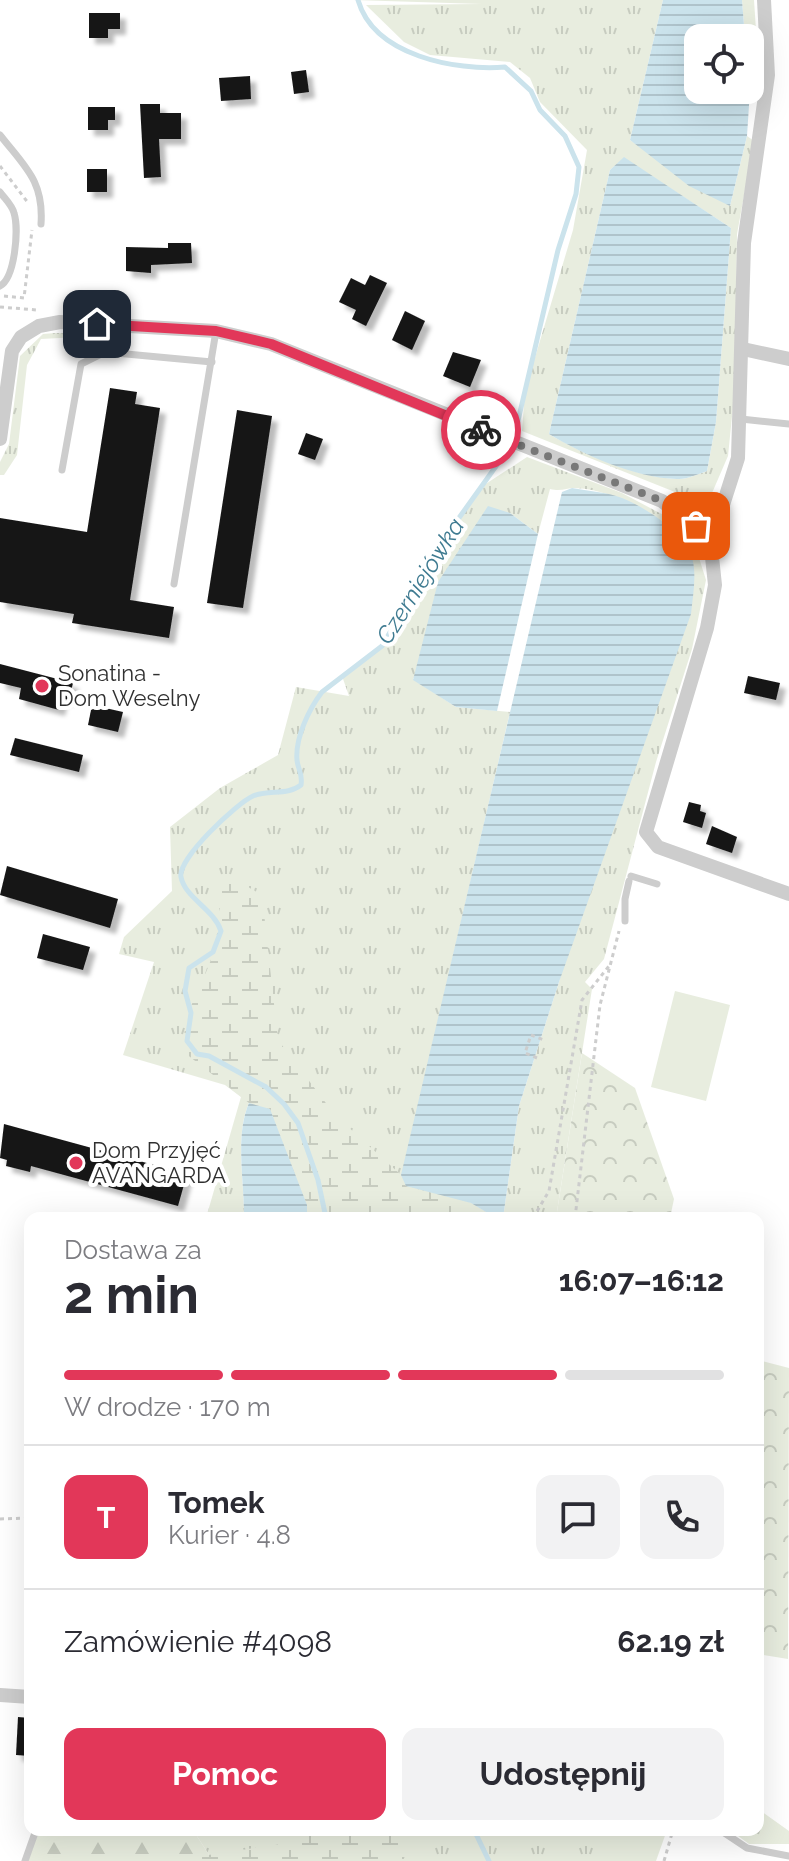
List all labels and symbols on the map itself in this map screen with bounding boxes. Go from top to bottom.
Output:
pin [63,290,131,358]
courier [441,390,521,470]
pin [662,492,730,560]
water label: Czerniejówka [370,513,470,649]
place label: Sonatina - Dom Weselny [58,660,200,711]
marker: Sonatina - Dom Weselny [33,677,51,695]
place label: Dom Przyjęć AVANGARDA [92,1137,226,1188]
marker: Dom Przyjęć AVANGARDA [67,1154,85,1172]

